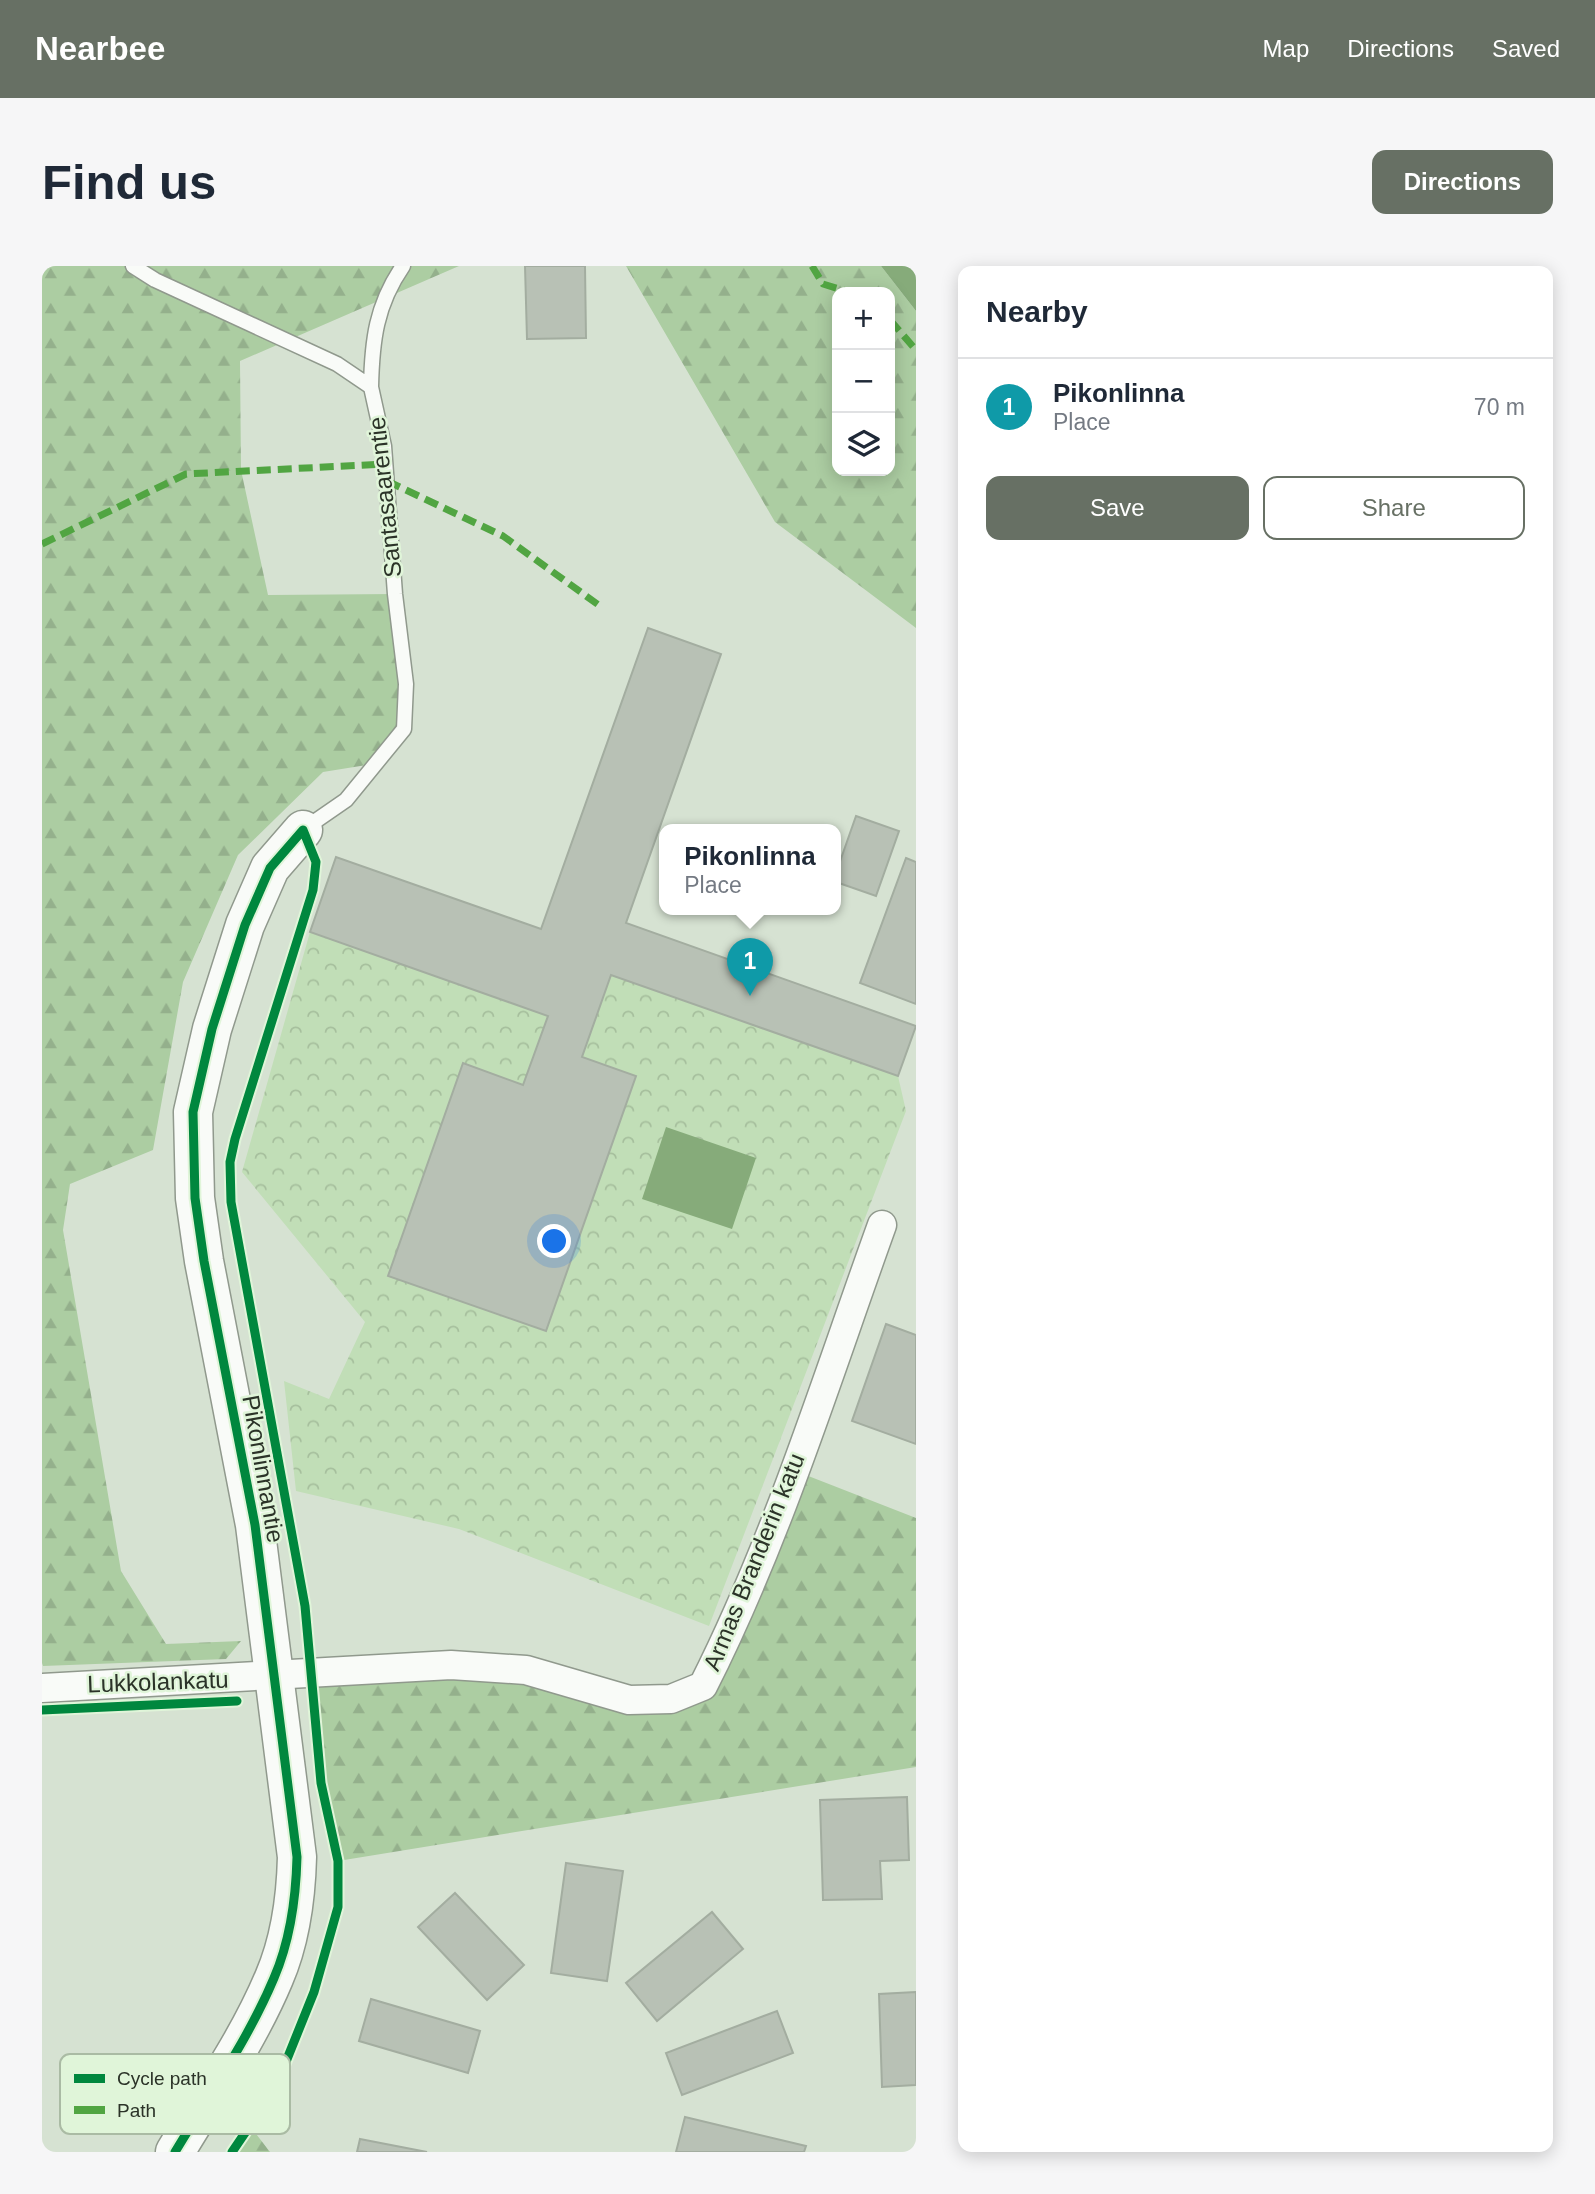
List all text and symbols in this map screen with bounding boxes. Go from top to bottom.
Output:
text: Nearbee [35,30,165,67]
text: Map [1263,35,1309,62]
text: Directions [1347,35,1454,62]
text: Saved [1492,35,1560,62]
button: Directions [1372,150,1553,214]
text: Find us [42,155,216,209]
map controls [832,287,895,476]
button: + [832,287,895,350]
text: Nearby [986,295,1088,328]
button: − [832,350,895,413]
text: Pikonlinna [1053,378,1184,408]
text: 1 [1003,394,1015,420]
text: 70 m [1474,394,1525,420]
text: Place [1053,409,1111,435]
button: layers [832,413,895,476]
street label: Santasaarentie [363,415,406,579]
button: Save [986,476,1249,540]
button: Share [1263,476,1525,540]
popup [659,824,841,915]
text: Pikonlinna [684,841,816,871]
text: Place [684,872,742,898]
pin: 1 [727,938,773,996]
your location [537,1224,571,1258]
street label: Pikonlinnantie [237,1393,290,1545]
street label: Armas Branderin katu [698,1449,810,1674]
street label: Lukkolankatu [87,1666,229,1697]
legend [60,2054,290,2134]
text: Cycle path [117,2068,207,2089]
text: Path [117,2100,156,2121]

